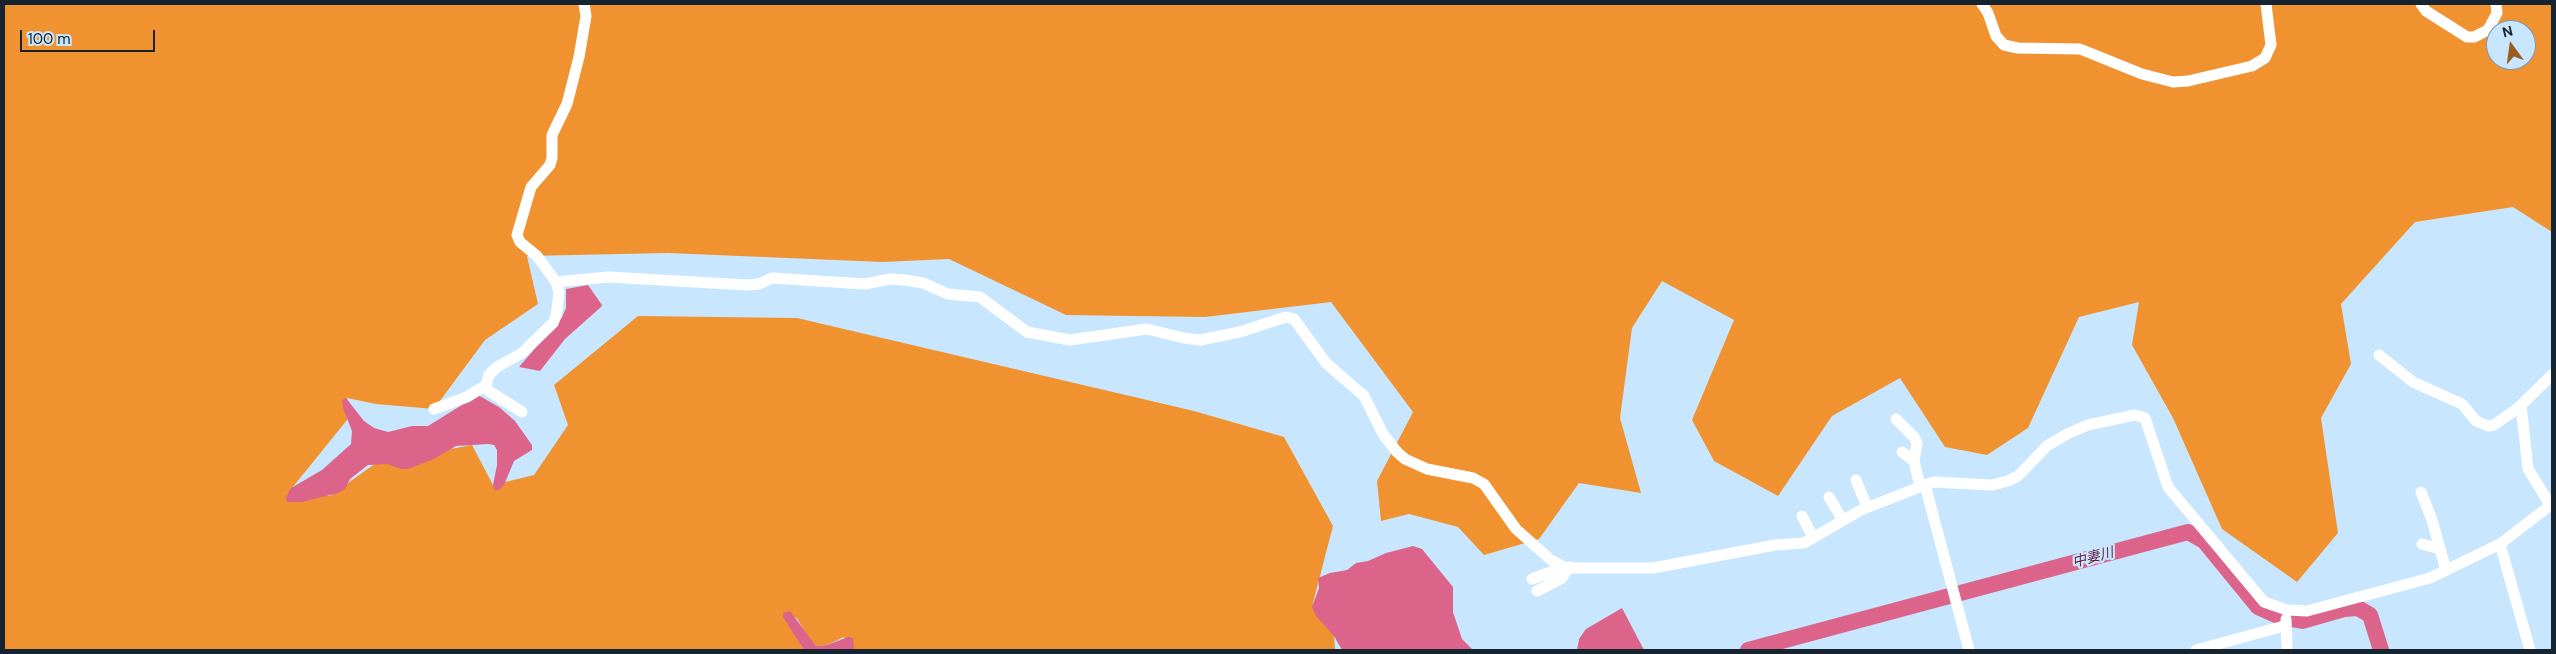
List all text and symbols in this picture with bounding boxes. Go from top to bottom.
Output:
scale bar [22,20,158,52]
north arrow [2486,20,2536,70]
text: N [2500,21,2515,41]
text: 100 m [28,29,71,49]
water label: 中妻川 [2071,544,2115,572]

